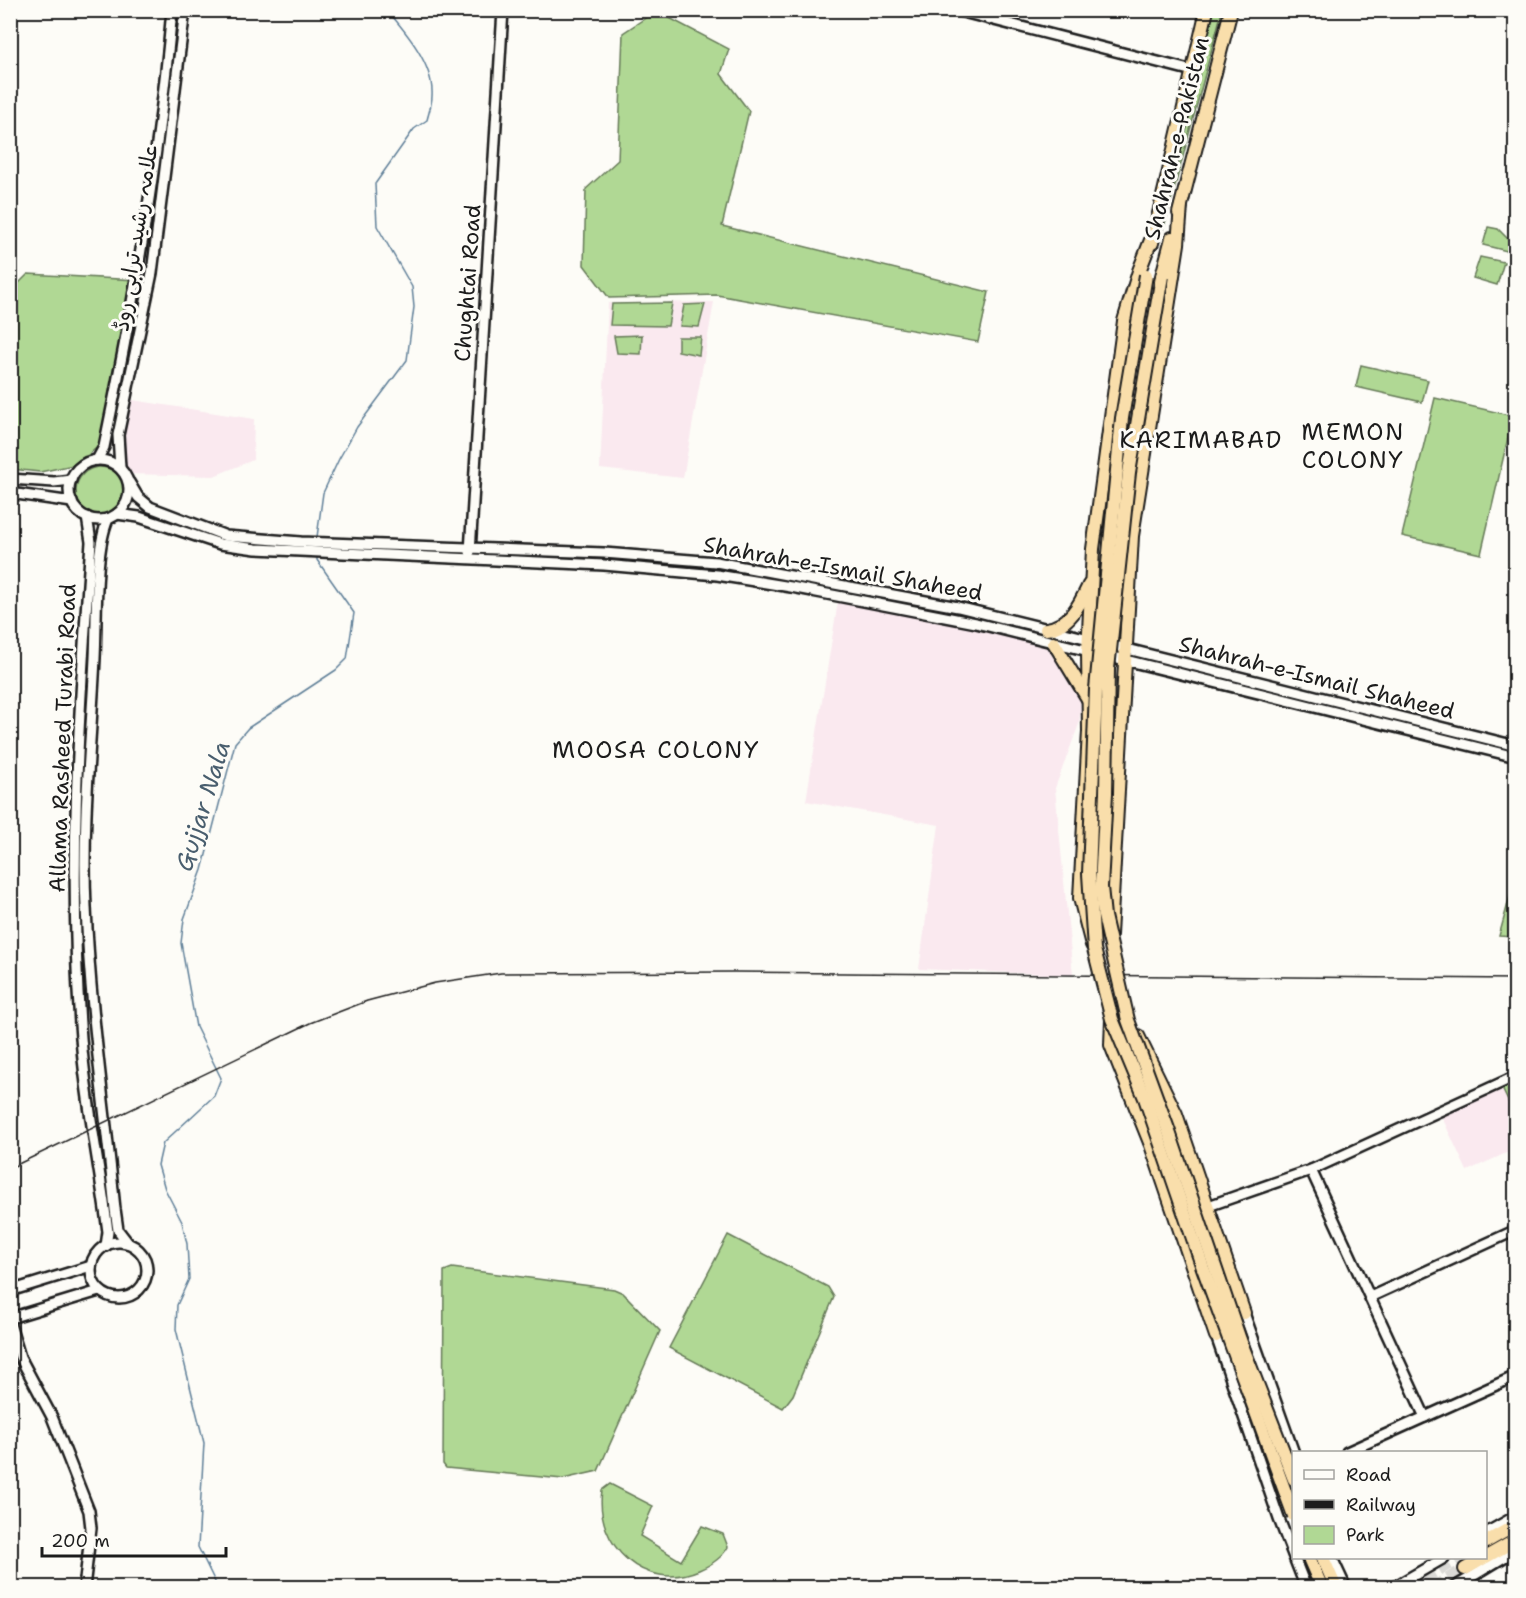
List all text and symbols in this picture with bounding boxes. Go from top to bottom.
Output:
street label: Shahrah-e-Pakistan [1137,34,1216,243]
street label: علامہ رشید ترابی روڈ [106,141,165,333]
street label: Chughtai Road [448,203,487,363]
district label: MEMON COLONY [1301,416,1405,476]
district label: KARIMABAD [1119,424,1283,456]
street label: Shahrah-e-Ismail Shaheed [701,530,985,607]
street label: Allama Rasheed Turabi Road [43,583,82,893]
street label: Shahrah-e-Ismail Shaheed [1176,629,1458,726]
district label: MOOSA COLONY [552,734,760,766]
water label: Gujjar Nala [168,737,238,875]
legend [1292,1451,1487,1559]
text: Road [1346,1463,1391,1487]
text: Railway [1346,1493,1416,1517]
scale bar [42,1520,226,1558]
text: Park [1346,1523,1385,1547]
text: 200 m [51,1529,110,1553]

